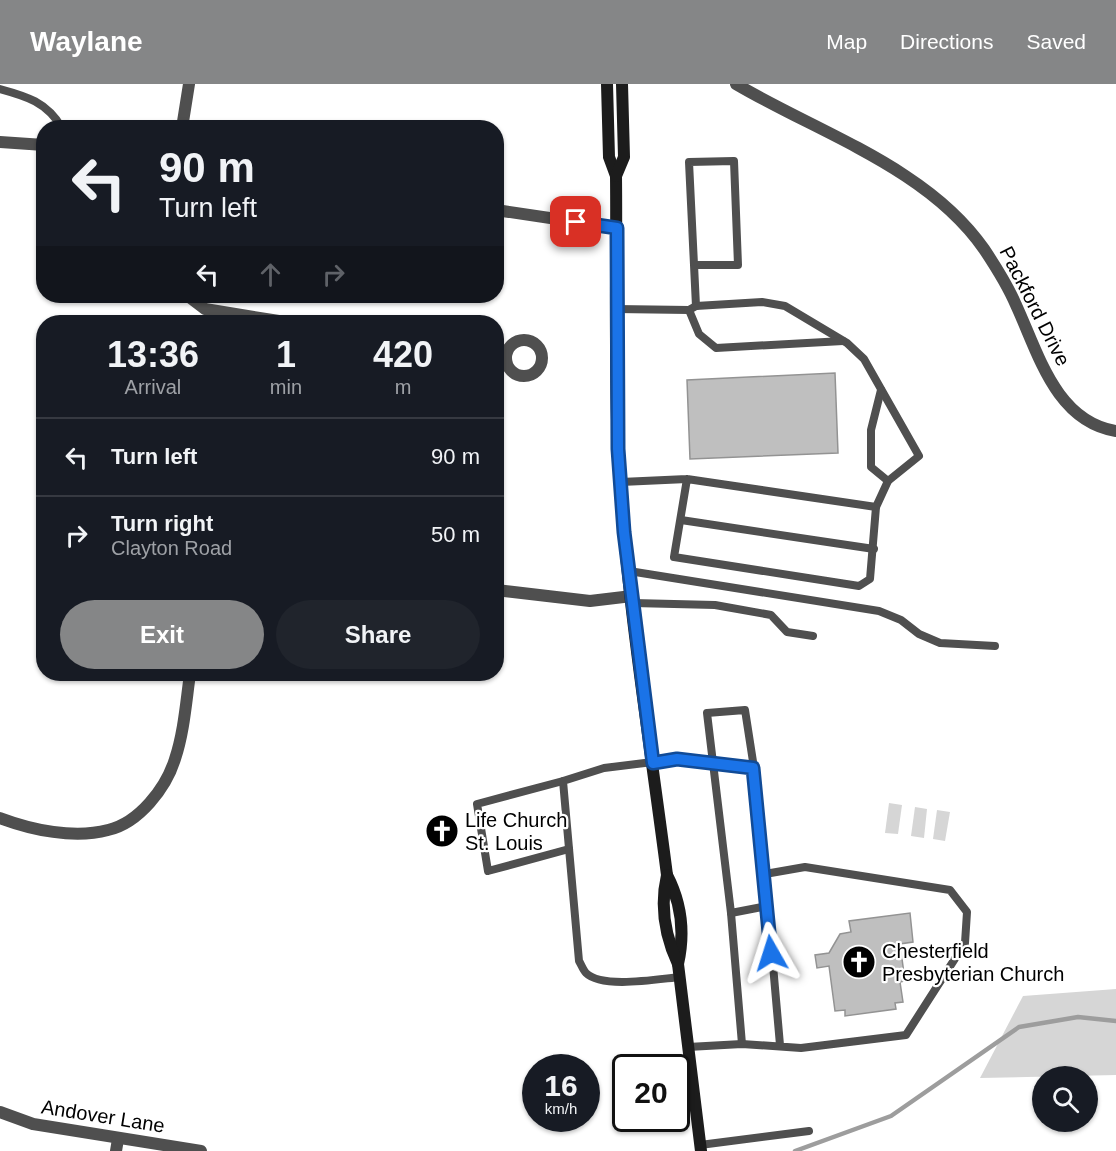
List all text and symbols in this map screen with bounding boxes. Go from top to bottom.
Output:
text: Waylane [30,26,143,57]
text: Map [826,30,867,53]
text: Directions [900,30,993,53]
text: Saved [1026,30,1086,53]
icon: left [60,144,138,222]
text: 90 m [159,144,255,191]
text: Turn left [159,193,257,223]
pin [550,196,601,247]
icon: arrive [559,205,592,238]
street label: Packford Drive [995,243,1075,369]
icon: left [191,258,224,291]
icon: ahead [254,258,287,291]
icon: right [317,258,350,291]
text: 13:36 [107,334,199,375]
text: 1 [276,334,296,375]
text: 420 [373,334,433,375]
text: Arrival [125,376,181,398]
text: min [270,376,302,398]
text: m [395,376,411,398]
icon: left [60,441,93,474]
text: Turn left [111,444,197,469]
text: 90 m [431,444,480,469]
text: Turn right [111,511,213,536]
icon: right [60,519,93,552]
text: 50 m [431,522,480,547]
text: Clayton Road [111,537,232,559]
button: Exit [60,600,264,669]
button: Share [276,600,480,669]
place label: Life Church St. Louis [465,809,567,854]
church icon: Life Church St. Louis [424,813,460,849]
position arrow [739,921,803,985]
place label: Chesterfield Presbyterian Church [882,940,1064,985]
church icon: Chesterfield Presbyterian Church [841,944,877,980]
speed limit sign: 20 [612,1054,690,1132]
map controls [1032,1066,1098,1132]
button: search [1032,1066,1098,1132]
text: 16 [544,1069,578,1102]
street label: Andover Lane [40,1095,166,1137]
text: km/h [545,1100,577,1117]

